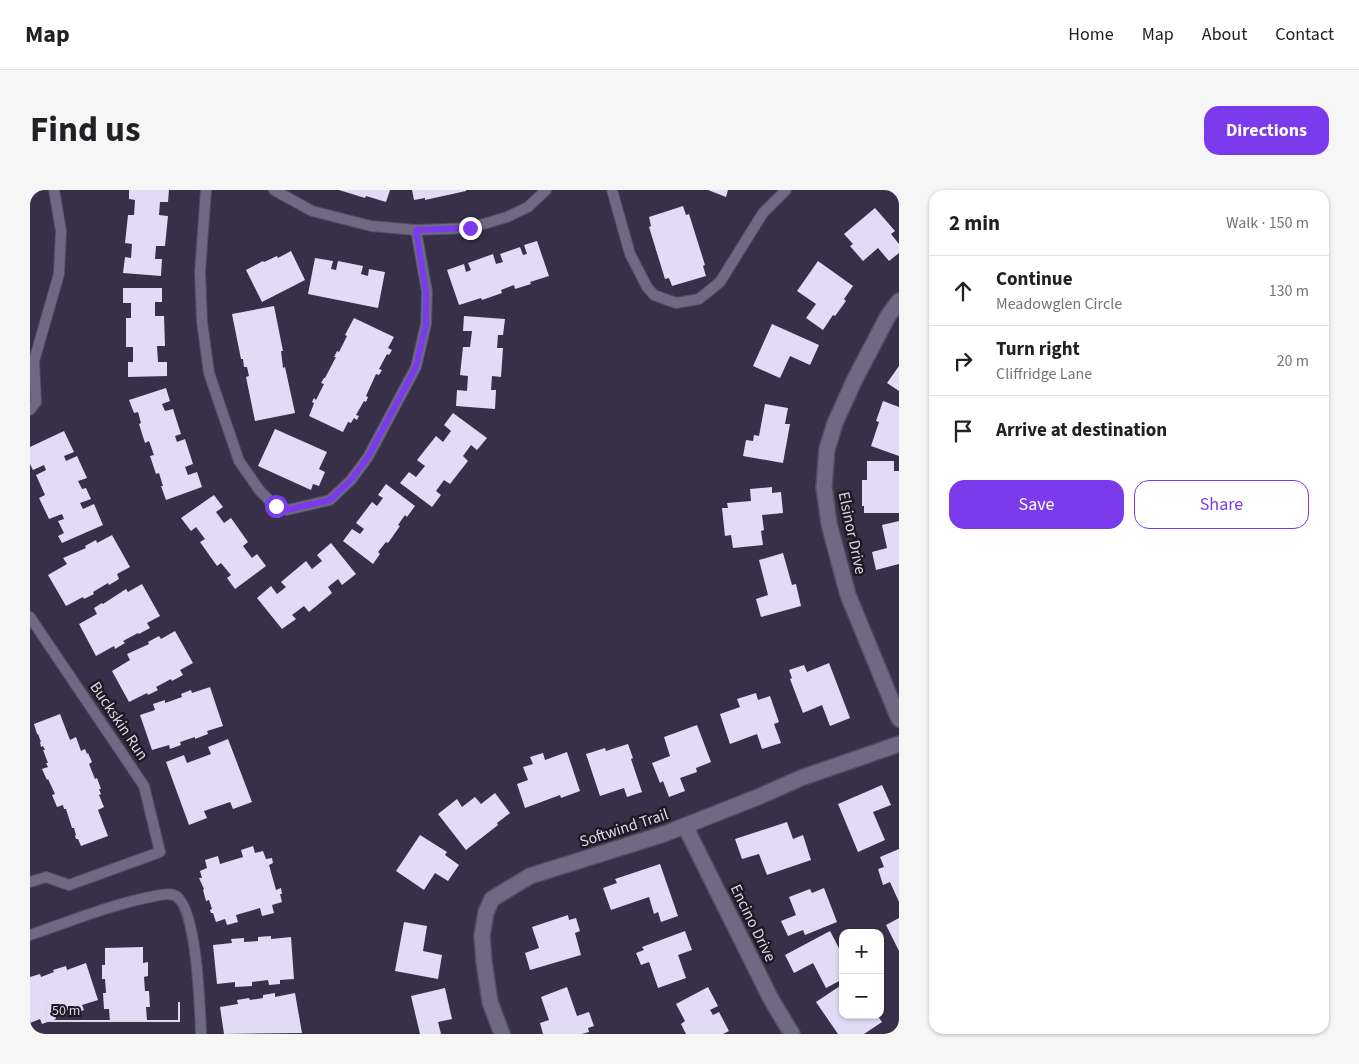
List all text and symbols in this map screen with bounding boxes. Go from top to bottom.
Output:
text: Map [25,17,70,52]
text: Home [1068,22,1114,47]
text: Map [1142,22,1174,47]
text: About [1202,22,1247,47]
text: Contact [1275,22,1334,47]
text: Find us [30,105,140,155]
button: Directions [1204,106,1329,155]
text: 2 min [949,208,1000,238]
text: Walk · 150 m [1226,212,1309,234]
route end [459,217,482,240]
text: Continue [996,266,1073,293]
icon: ahead [949,277,977,305]
text: 130 m [1269,280,1309,302]
text: Meadowglen Circle [996,293,1122,315]
text: Turn right [996,336,1080,363]
icon: right [949,347,977,375]
text: 20 m [1277,350,1309,372]
text: Cliffridge Lane [996,363,1092,385]
icon: arrive [949,417,977,445]
text: Arrive at destination [996,417,1167,444]
button: Save [949,480,1124,529]
button: Share [1134,480,1309,529]
street label: Elsinor Drive [833,490,872,576]
route start [265,495,288,518]
street label: Buckskin Run [85,677,153,765]
street label: Softwind Trail [577,803,671,853]
street label: Encino Drive [725,881,781,966]
map controls [839,929,884,1019]
button: + [839,929,884,974]
button: − [839,974,884,1019]
scale bar [45,999,180,1022]
text: 50 m [52,1001,80,1021]

